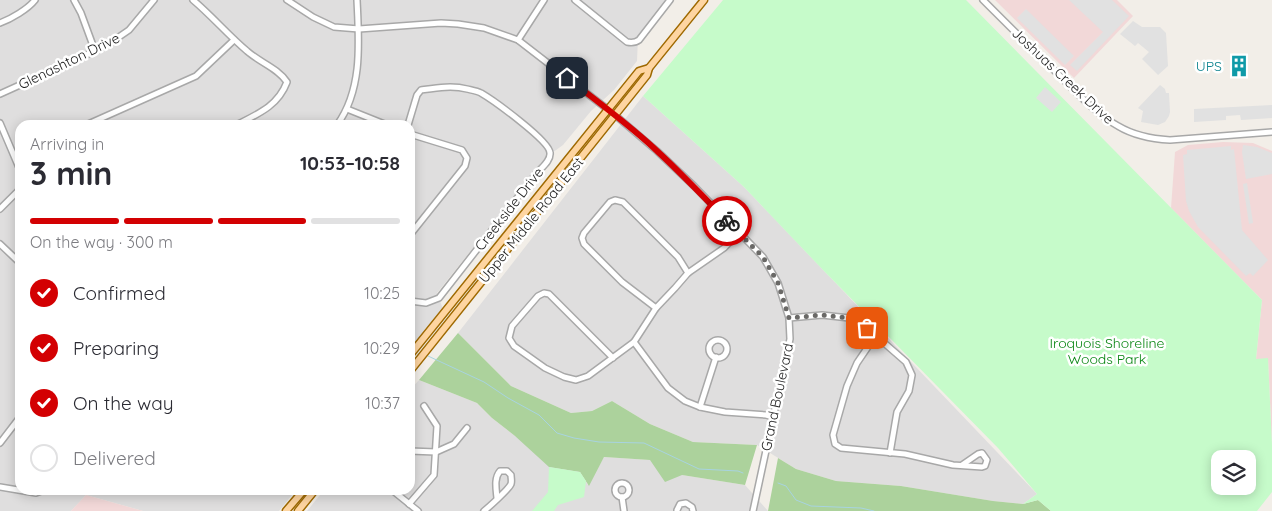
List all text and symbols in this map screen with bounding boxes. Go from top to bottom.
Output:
street label: Joshuas Creek Drive [1008,24,1118,128]
street label: Glenashton Drive [15,29,123,93]
building icon: UPS [1226,53,1252,79]
pin [546,57,588,99]
place label: UPS [1196,57,1222,75]
icon: home [553,64,581,92]
text: Arriving in [30,134,104,154]
text: 10:53–10:58 [300,151,400,175]
text: 3 min [30,153,112,193]
street label: Upper Middle Road East [475,153,587,287]
street label: Creekside Drive [471,164,547,254]
courier [702,196,752,246]
icon: bike [713,207,741,235]
text: On the way · 300 m [30,232,173,252]
icon: check [30,279,58,307]
text: Confirmed [73,281,166,305]
text: 10:25 [364,283,400,303]
pin [846,307,888,349]
icon: bag [853,314,881,342]
icon: check [30,334,58,362]
park label: Iroquois Shoreline Woods Park [1050,334,1164,368]
text: Preparing [73,336,159,360]
text: 10:29 [364,338,400,358]
street label: Grand Boulevard [757,341,797,453]
icon: check [30,389,58,417]
text: On the way [73,391,174,415]
text: 10:37 [365,393,400,413]
text: Delivered [73,446,156,470]
map controls [1211,450,1256,495]
button: layers [1211,450,1256,495]

